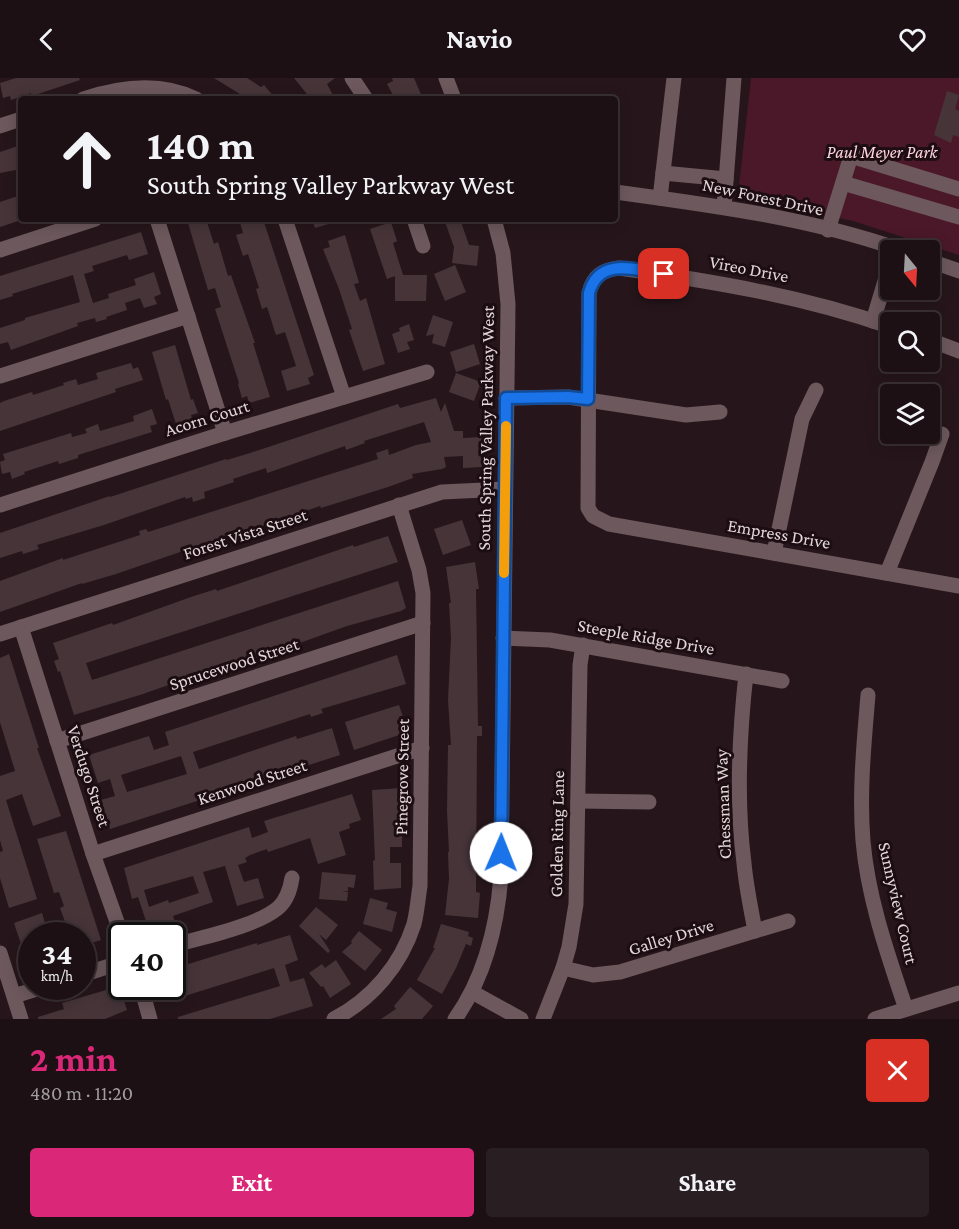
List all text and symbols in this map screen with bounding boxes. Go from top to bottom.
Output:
icon: back [30,23,63,56]
icon: heart [896,23,929,56]
text: Navio [446,24,513,54]
icon: ahead [48,120,126,198]
text: 140 m [147,121,255,168]
park label: Paul Meyer Park [827,142,939,162]
text: South Spring Valley Parkway West [147,170,514,200]
street label: New Forest Drive [701,174,825,220]
north arrow [880,240,940,300]
map controls [880,240,940,444]
pin [638,248,689,299]
street label: Vireo Drive [708,252,790,286]
icon: arrive [647,257,680,290]
street label: South Spring Valley Parkway West [474,304,498,551]
button: search [880,312,940,372]
button: layers [880,384,940,444]
street label: Acorn Court [162,395,253,440]
street label: Forest Vista Street [180,504,311,563]
street label: Empress Drive [726,515,832,553]
street label: Steeple Ridge Drive [576,615,716,659]
street label: Sprucewood Street [167,633,302,694]
street label: Pinegrove Street [391,718,413,835]
street label: Verdugo Street [63,723,115,830]
street label: Chessman Way [711,748,735,860]
street label: Kenwood Street [195,755,310,809]
street label: Golden Ring Lane [546,770,568,898]
position arrow [469,821,533,885]
street label: Sunnyview Court [874,840,922,967]
street label: Galley Drive [626,915,716,959]
speed limit sign: 40 [108,922,186,1000]
text: 34 [42,937,72,970]
text: km/h [41,968,73,984]
text: 2 min [30,1039,117,1079]
button: close [866,1039,929,1102]
text: 480 m · 11:20 [30,1082,133,1104]
button: Exit [30,1148,474,1217]
button: Share [486,1148,929,1217]

